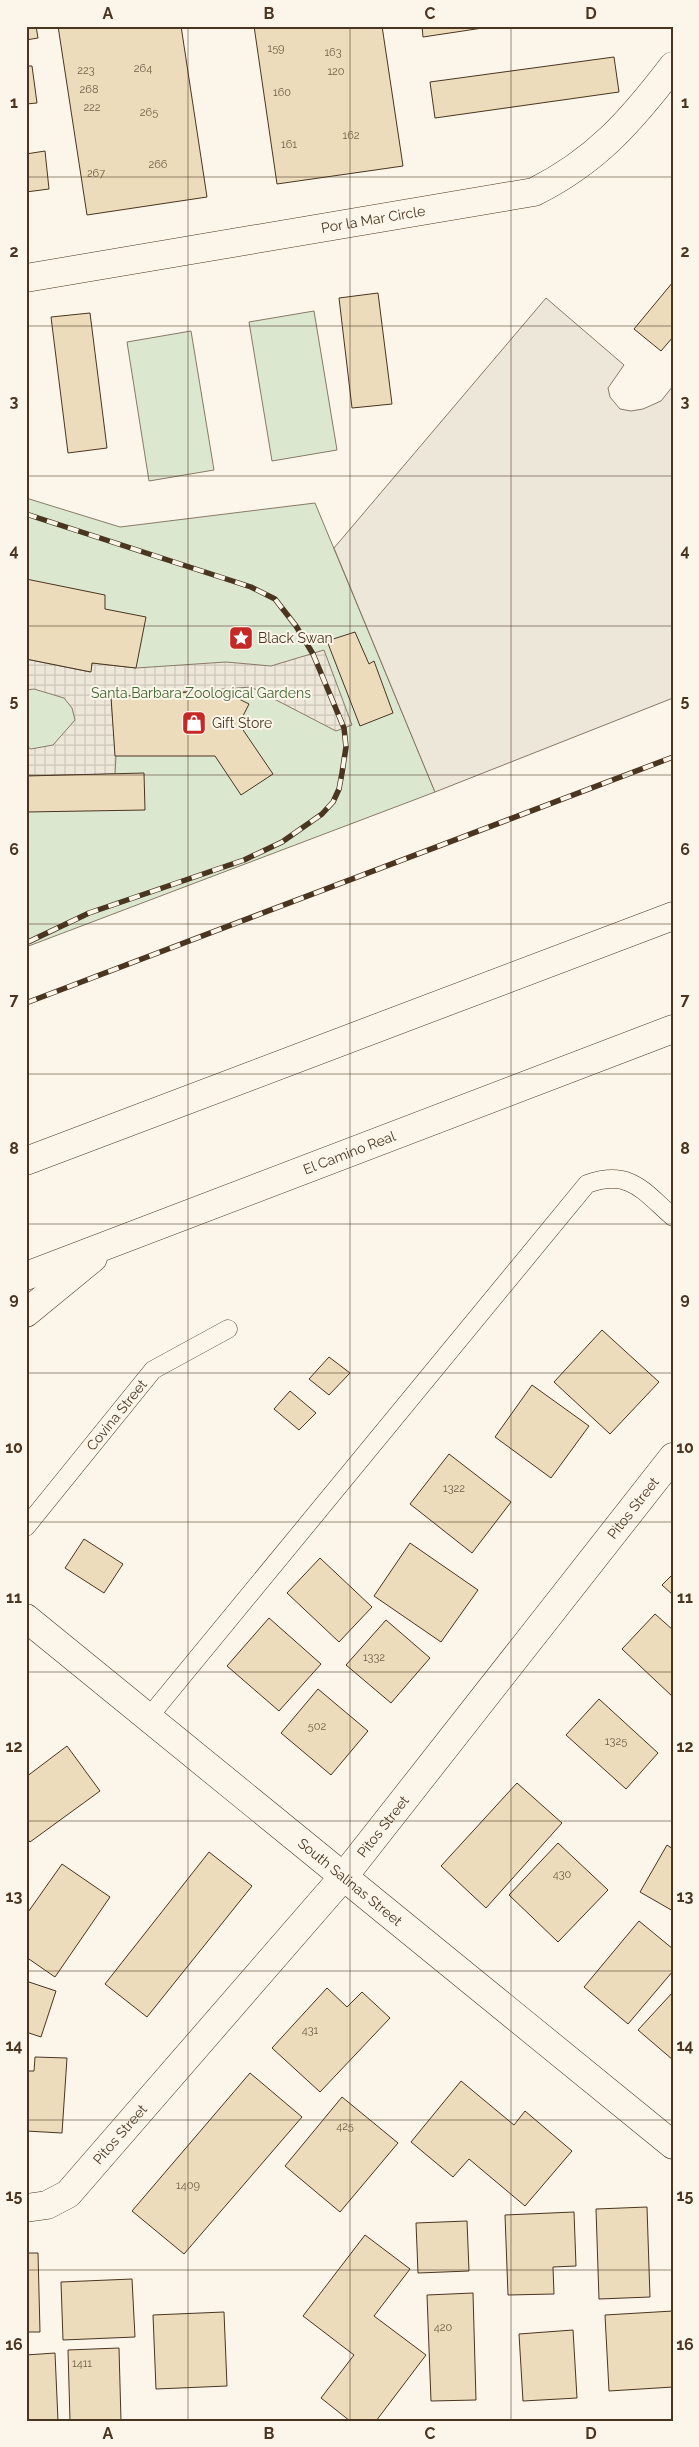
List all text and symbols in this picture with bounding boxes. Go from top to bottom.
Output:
text: A [103,4,114,23]
text: B [264,4,275,23]
text: C [425,4,436,23]
text: D [585,4,597,23]
house number: 159 [267,42,285,55]
house number: 163 [324,46,342,59]
house number: 264 [134,62,152,75]
house number: 223 [77,64,95,77]
house number: 120 [327,65,345,78]
house number: 268 [80,83,98,96]
house number: 160 [273,86,291,99]
text: 1 [10,93,18,112]
text: 1 [681,93,689,112]
house number: 222 [83,101,101,114]
house number: 265 [140,106,158,119]
house number: 162 [342,129,360,142]
house number: 161 [281,138,297,151]
house number: 266 [149,158,168,171]
house number: 267 [87,167,105,180]
street label: Por la Mar Circle [320,203,426,236]
text: 2 [9,242,19,261]
text: 2 [680,242,690,261]
text: 3 [10,392,19,411]
text: 3 [681,392,690,411]
text: 4 [9,541,19,560]
text: 4 [680,541,690,560]
place icon: Black Swan [228,625,254,651]
place label: Black Swan [258,630,333,646]
park label: Santa Barbara Zoological Gardens [91,685,311,701]
text: 5 [10,691,19,710]
text: 5 [681,691,690,710]
shop icon: Gift Store [181,710,207,736]
place label: Gift Store [212,715,272,731]
text: 6 [9,840,19,859]
text: 6 [680,840,690,859]
text: 7 [10,990,19,1009]
text: 7 [681,990,690,1009]
street label: El Camino Real [301,1128,398,1177]
text: 8 [9,1139,19,1158]
text: 8 [680,1139,690,1158]
text: 9 [9,1289,19,1308]
text: 9 [680,1289,690,1308]
street label: Covina Street [83,1376,150,1454]
text: 10 [5,1438,23,1457]
text: 10 [676,1438,694,1457]
street label: Pitos Street [604,1474,662,1542]
house number: 1322 [443,1482,465,1495]
text: 11 [6,1588,22,1607]
text: 11 [677,1588,693,1607]
house number: 1332 [363,1651,385,1664]
house number: 502 [308,1720,326,1733]
house number: 1325 [605,1735,627,1748]
text: 12 [6,1737,22,1756]
text: 12 [677,1737,693,1756]
street label: Pitos Street [354,1792,412,1860]
street label: South Salinas Street [295,1835,406,1929]
house number: 430 [553,1868,572,1881]
text: 13 [6,1887,22,1906]
text: 13 [677,1887,693,1906]
house number: 431 [302,2024,319,2037]
text: 14 [5,2036,23,2055]
text: 14 [676,2036,694,2055]
street label: Pitos Street [90,2101,150,2167]
house number: 425 [336,2120,354,2133]
house number: 1409 [176,2179,200,2192]
text: 15 [6,2186,23,2205]
text: 15 [677,2186,694,2205]
house number: 420 [434,2321,452,2334]
text: 16 [5,2335,23,2354]
text: 16 [676,2335,694,2354]
house number: 1411 [72,2357,92,2370]
text: A [103,2424,114,2443]
text: B [264,2424,275,2443]
text: C [425,2424,436,2443]
text: D [585,2424,597,2443]

